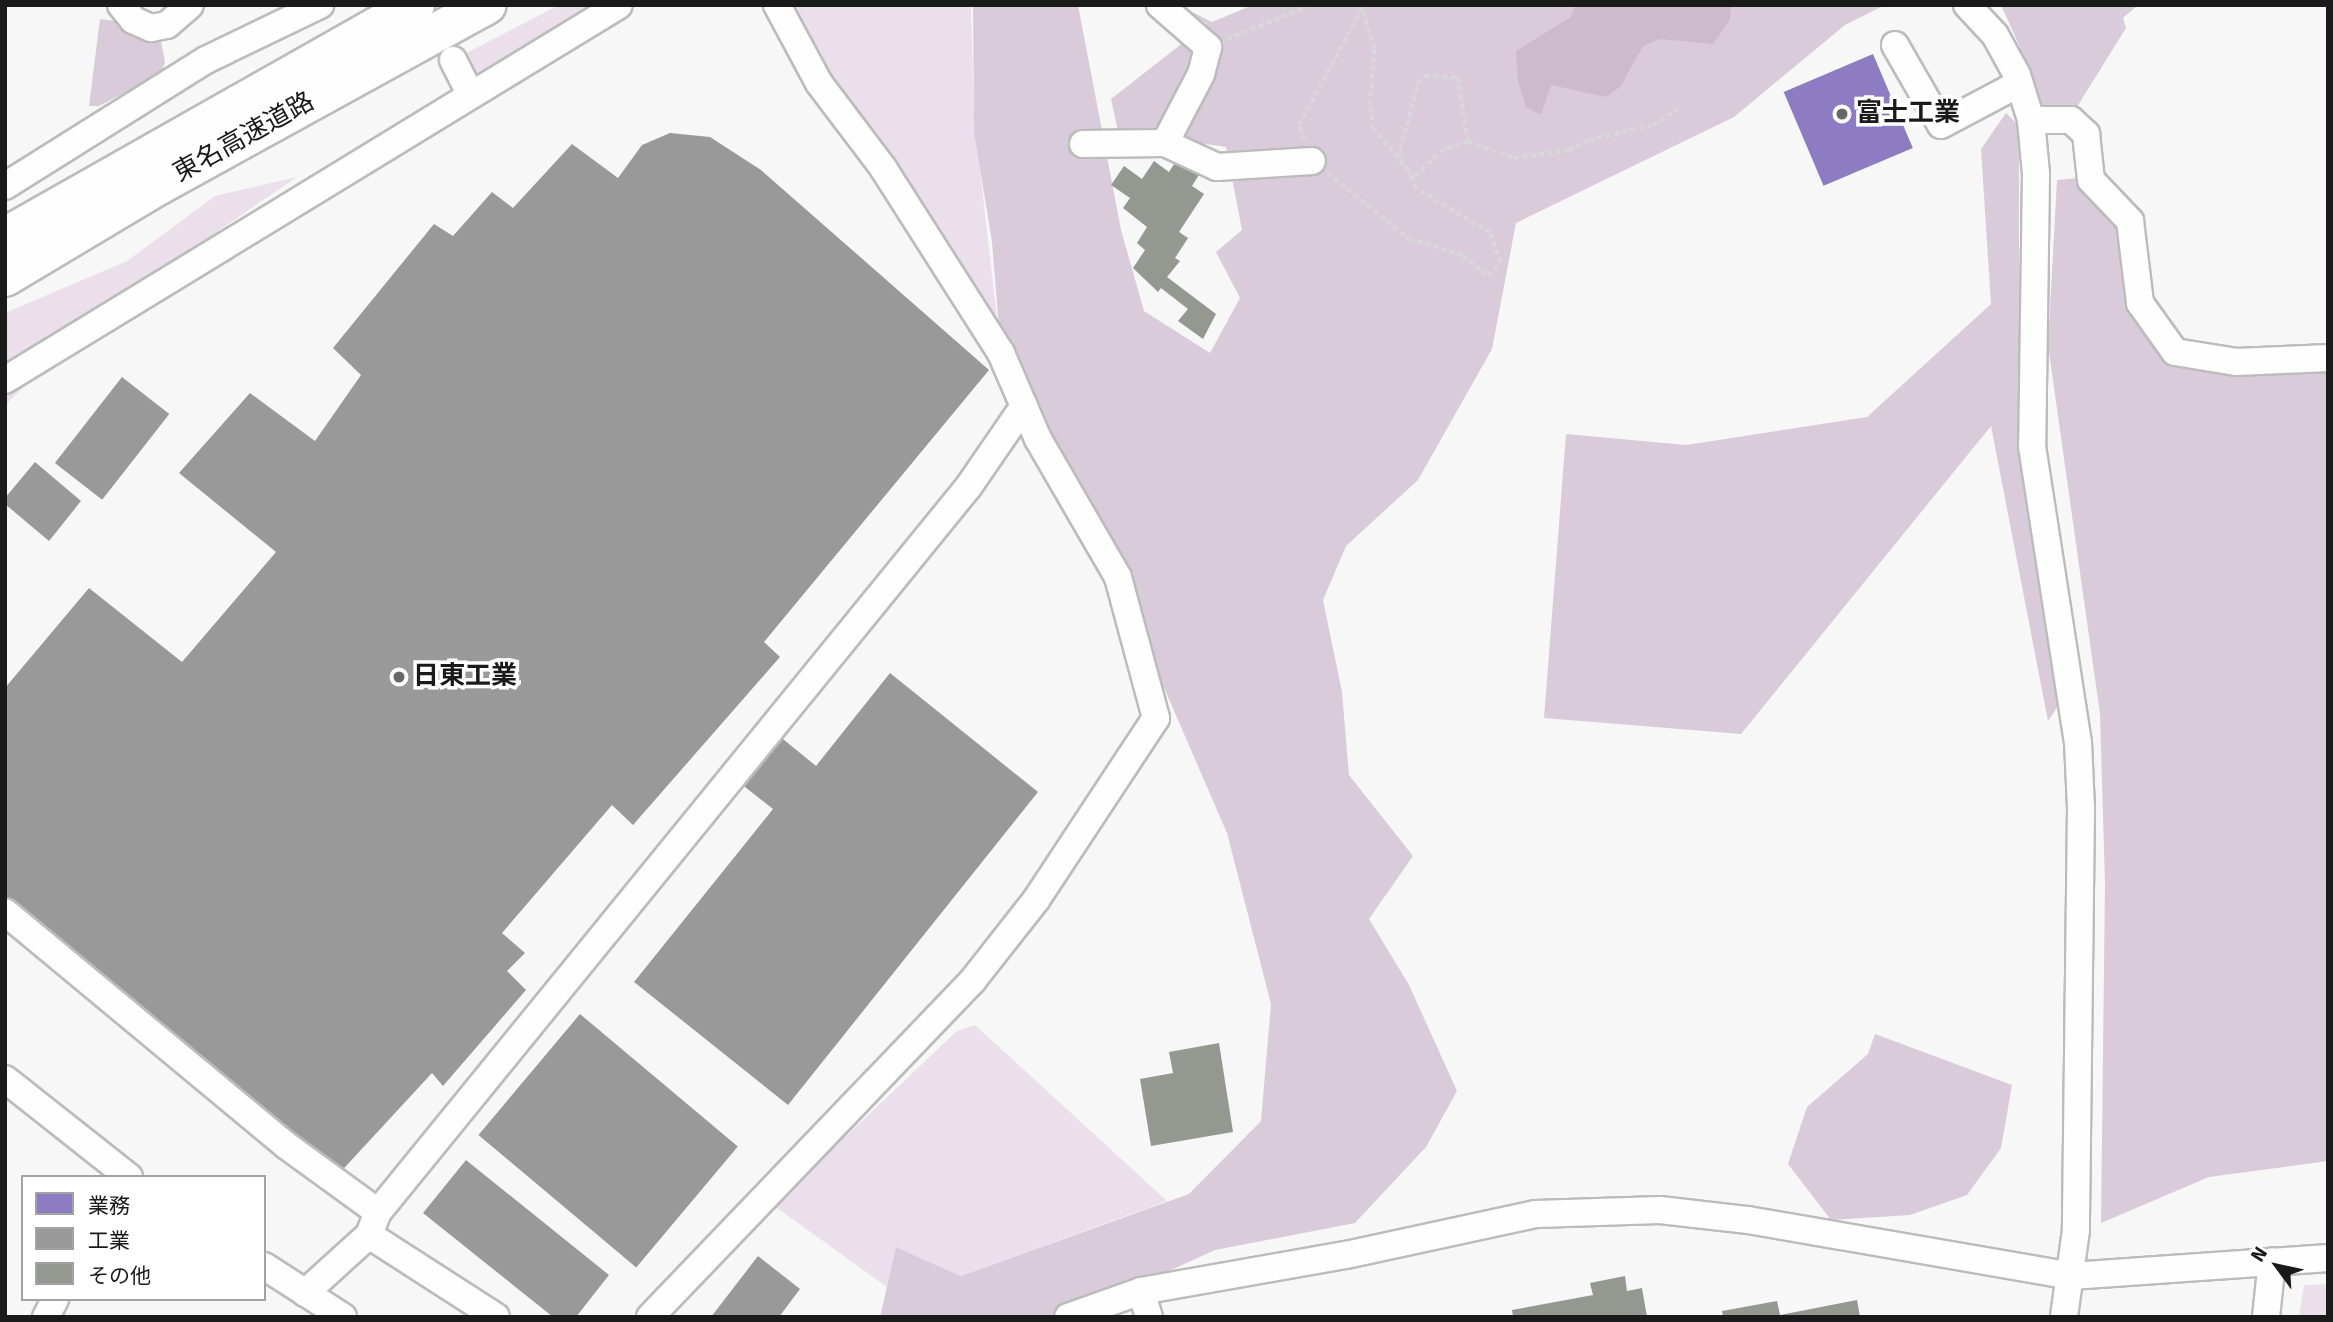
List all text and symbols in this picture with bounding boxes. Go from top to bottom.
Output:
street label: 東名高速道路 [168,87,320,189]
place label: 富士工業 [1856,98,1960,130]
marker: 富士工業 [1834,106,1850,122]
place label: 日東工業 [413,661,517,693]
marker: 日東工業 [391,669,407,685]
legend [21,1175,266,1301]
text: 業務 [88,1193,130,1219]
text: 工業 [88,1228,130,1254]
north arrow [2242,1231,2312,1301]
text: N [2246,1242,2273,1267]
text: その他 [88,1263,151,1289]

